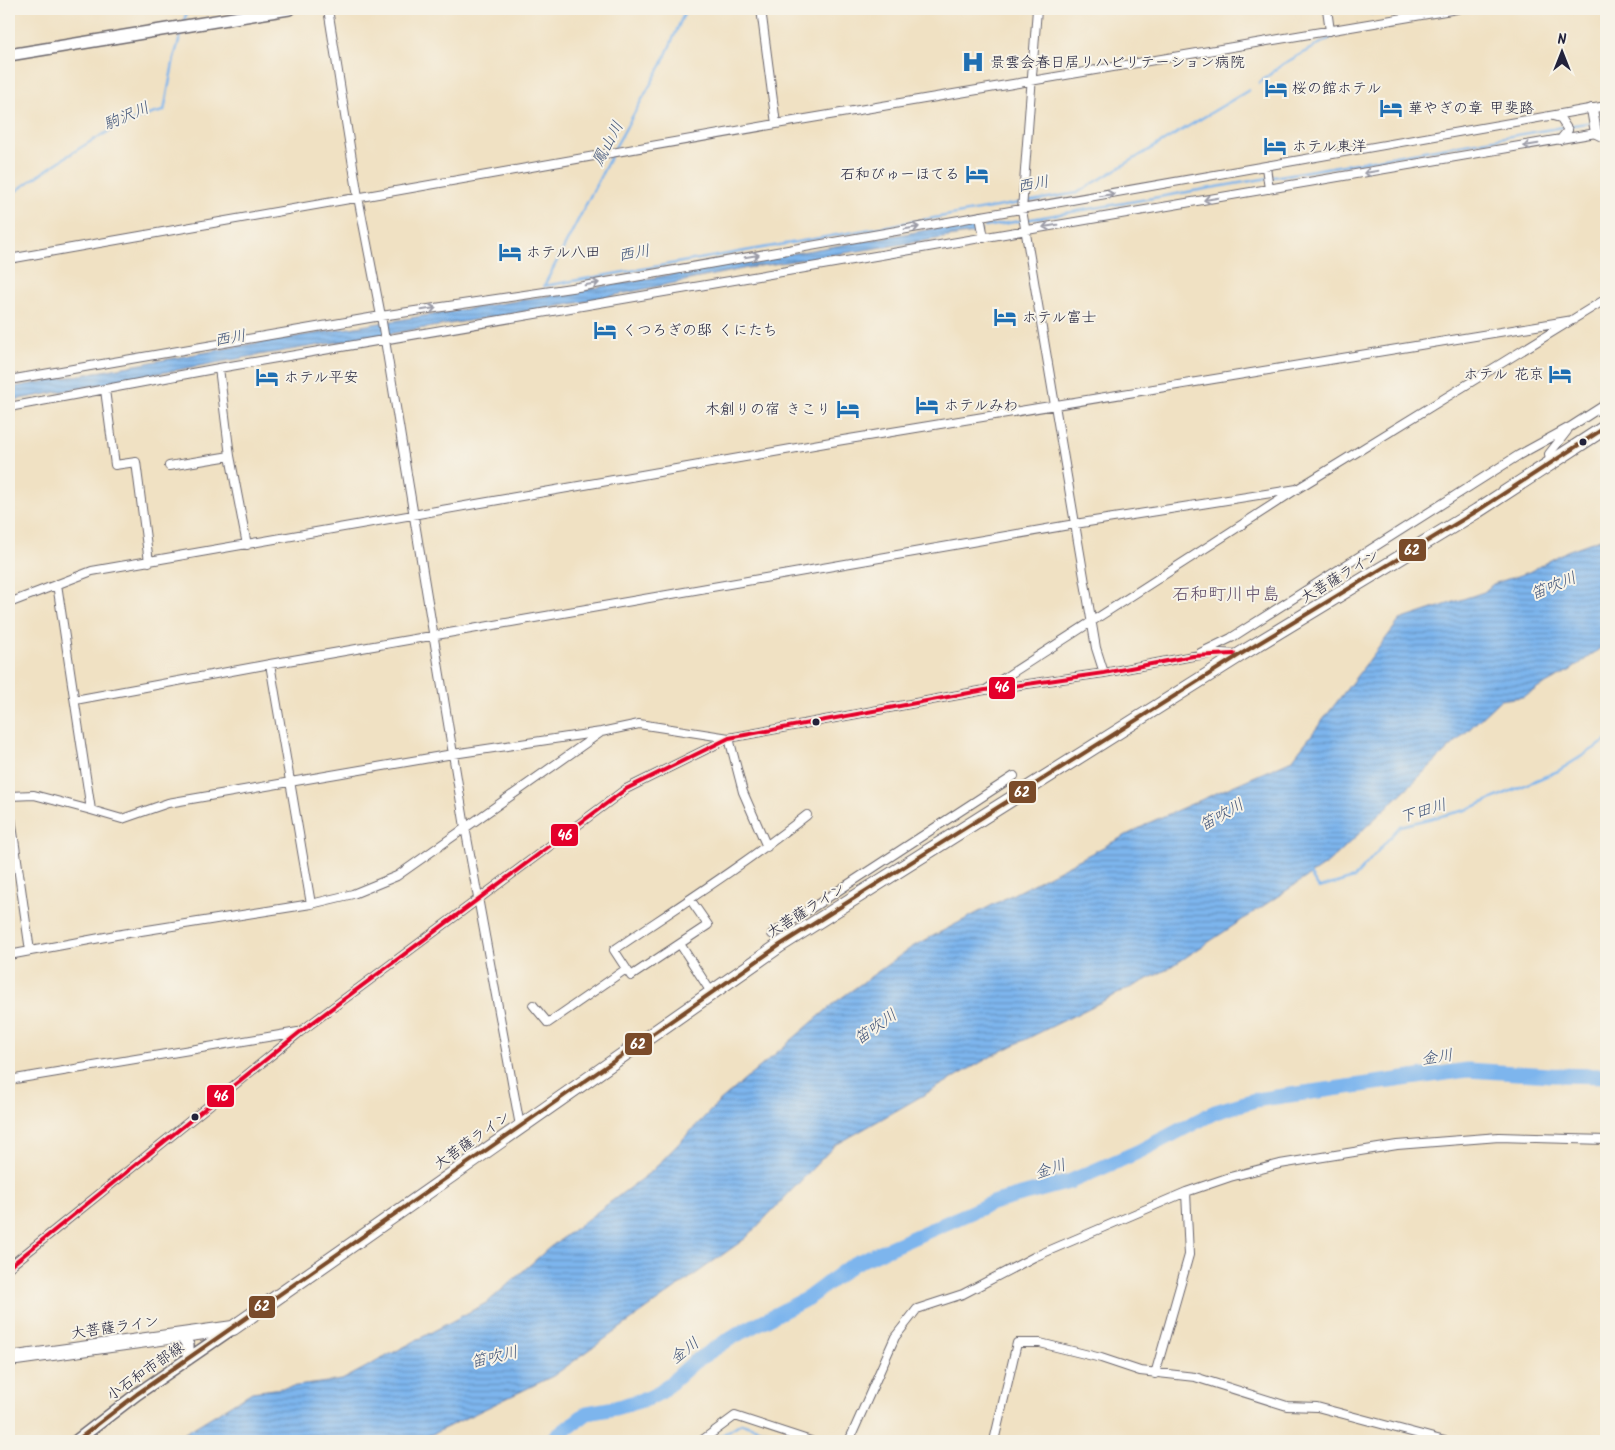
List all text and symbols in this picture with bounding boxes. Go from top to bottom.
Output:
north arrow [1538,28,1588,78]
text: N [1558,29,1567,51]
hospital icon: 景雲会春日居リハビリテーション病院 [960,49,986,75]
place label: 景雲会春日居リハビリテーション病院 [990,51,1245,75]
hotel icon: 桜の館ホテル [1263,75,1289,101]
place label: 桜の館ホテル [1292,77,1381,101]
water label: 駒沢川 [100,95,154,137]
hotel icon: 華やぎの章 甲斐路 [1378,95,1404,121]
place label: 華やぎの章 甲斐路 [1408,97,1534,121]
water label: 鳳山川 [586,117,631,171]
hotel icon: ホテル東洋 [1262,133,1288,159]
place label: ホテル東洋 [1292,135,1366,159]
one-way arrow [1524,141,1540,151]
hotel icon: 石和びゅーほてる [964,161,990,187]
place label: 石和びゅーほてる [840,163,960,187]
one-way arrow [1363,168,1379,178]
water label: 西川 [1015,169,1051,200]
one-way arrow [1099,190,1115,199]
one-way arrow [1203,194,1219,204]
one-way arrow [1043,221,1059,231]
one-way arrow [904,223,920,233]
water label: 西川 [616,238,652,269]
hotel icon: ホテル八田 [497,239,523,265]
place label: ホテル八田 [526,241,600,265]
one-way arrow [744,251,760,261]
one-way arrow [584,279,600,289]
one-way arrow [421,304,437,314]
hotel icon: ホテル富士 [992,304,1018,330]
place label: ホテル富士 [1022,306,1096,330]
hotel icon: くつろぎの邸 くにたち [592,317,618,343]
place label: くつろぎの邸 くにたち [622,319,777,343]
water label: 西川 [212,323,248,354]
hotel icon: ホテル 花京 [1547,361,1573,387]
place label: ホテル 花京 [1464,363,1544,387]
hotel icon: ホテル平安 [254,364,280,390]
place label: ホテル平安 [284,366,358,390]
hotel icon: ホテルみわ [914,392,940,418]
place label: ホテルみわ [944,394,1018,418]
hotel icon: 木創りの宿 きこり [835,396,861,422]
place label: 木創りの宿 きこり [705,398,831,422]
unlabelled marker [1578,437,1588,447]
line badge: 62 [1398,538,1427,562]
text: 62 [1404,540,1420,562]
street label: 大菩薩ライン [1296,544,1385,610]
water label: 笛吹川 [1527,566,1581,607]
district label: 石和町川中島 [1172,581,1280,610]
line badge: 46 [988,676,1016,700]
text: 46 [994,677,1010,699]
unlabelled marker [811,717,821,727]
line badge: 62 [1008,780,1037,804]
text: 62 [1014,782,1030,804]
water label: 笛吹川 [1195,793,1249,838]
water label: 下田川 [1397,793,1450,830]
line badge: 46 [550,823,579,847]
text: 46 [557,825,573,847]
street label: 大菩薩ライン [762,877,851,945]
water label: 笛吹川 [849,1003,903,1051]
line badge: 62 [624,1032,653,1056]
text: 62 [630,1034,646,1056]
water label: 金川 [1420,1043,1455,1072]
line badge: 46 [206,1084,235,1108]
text: 46 [213,1086,229,1108]
street label: 大菩薩ライン [429,1105,516,1176]
unlabelled marker [190,1112,200,1122]
water label: 金川 [1031,1153,1069,1186]
line badge: 62 [248,1295,276,1319]
text: 62 [254,1296,270,1318]
street label: 大菩薩ライン [69,1310,161,1346]
water label: 金川 [665,1331,705,1371]
street label: 小石和市部線 [102,1336,189,1407]
water label: 笛吹川 [468,1340,521,1375]

